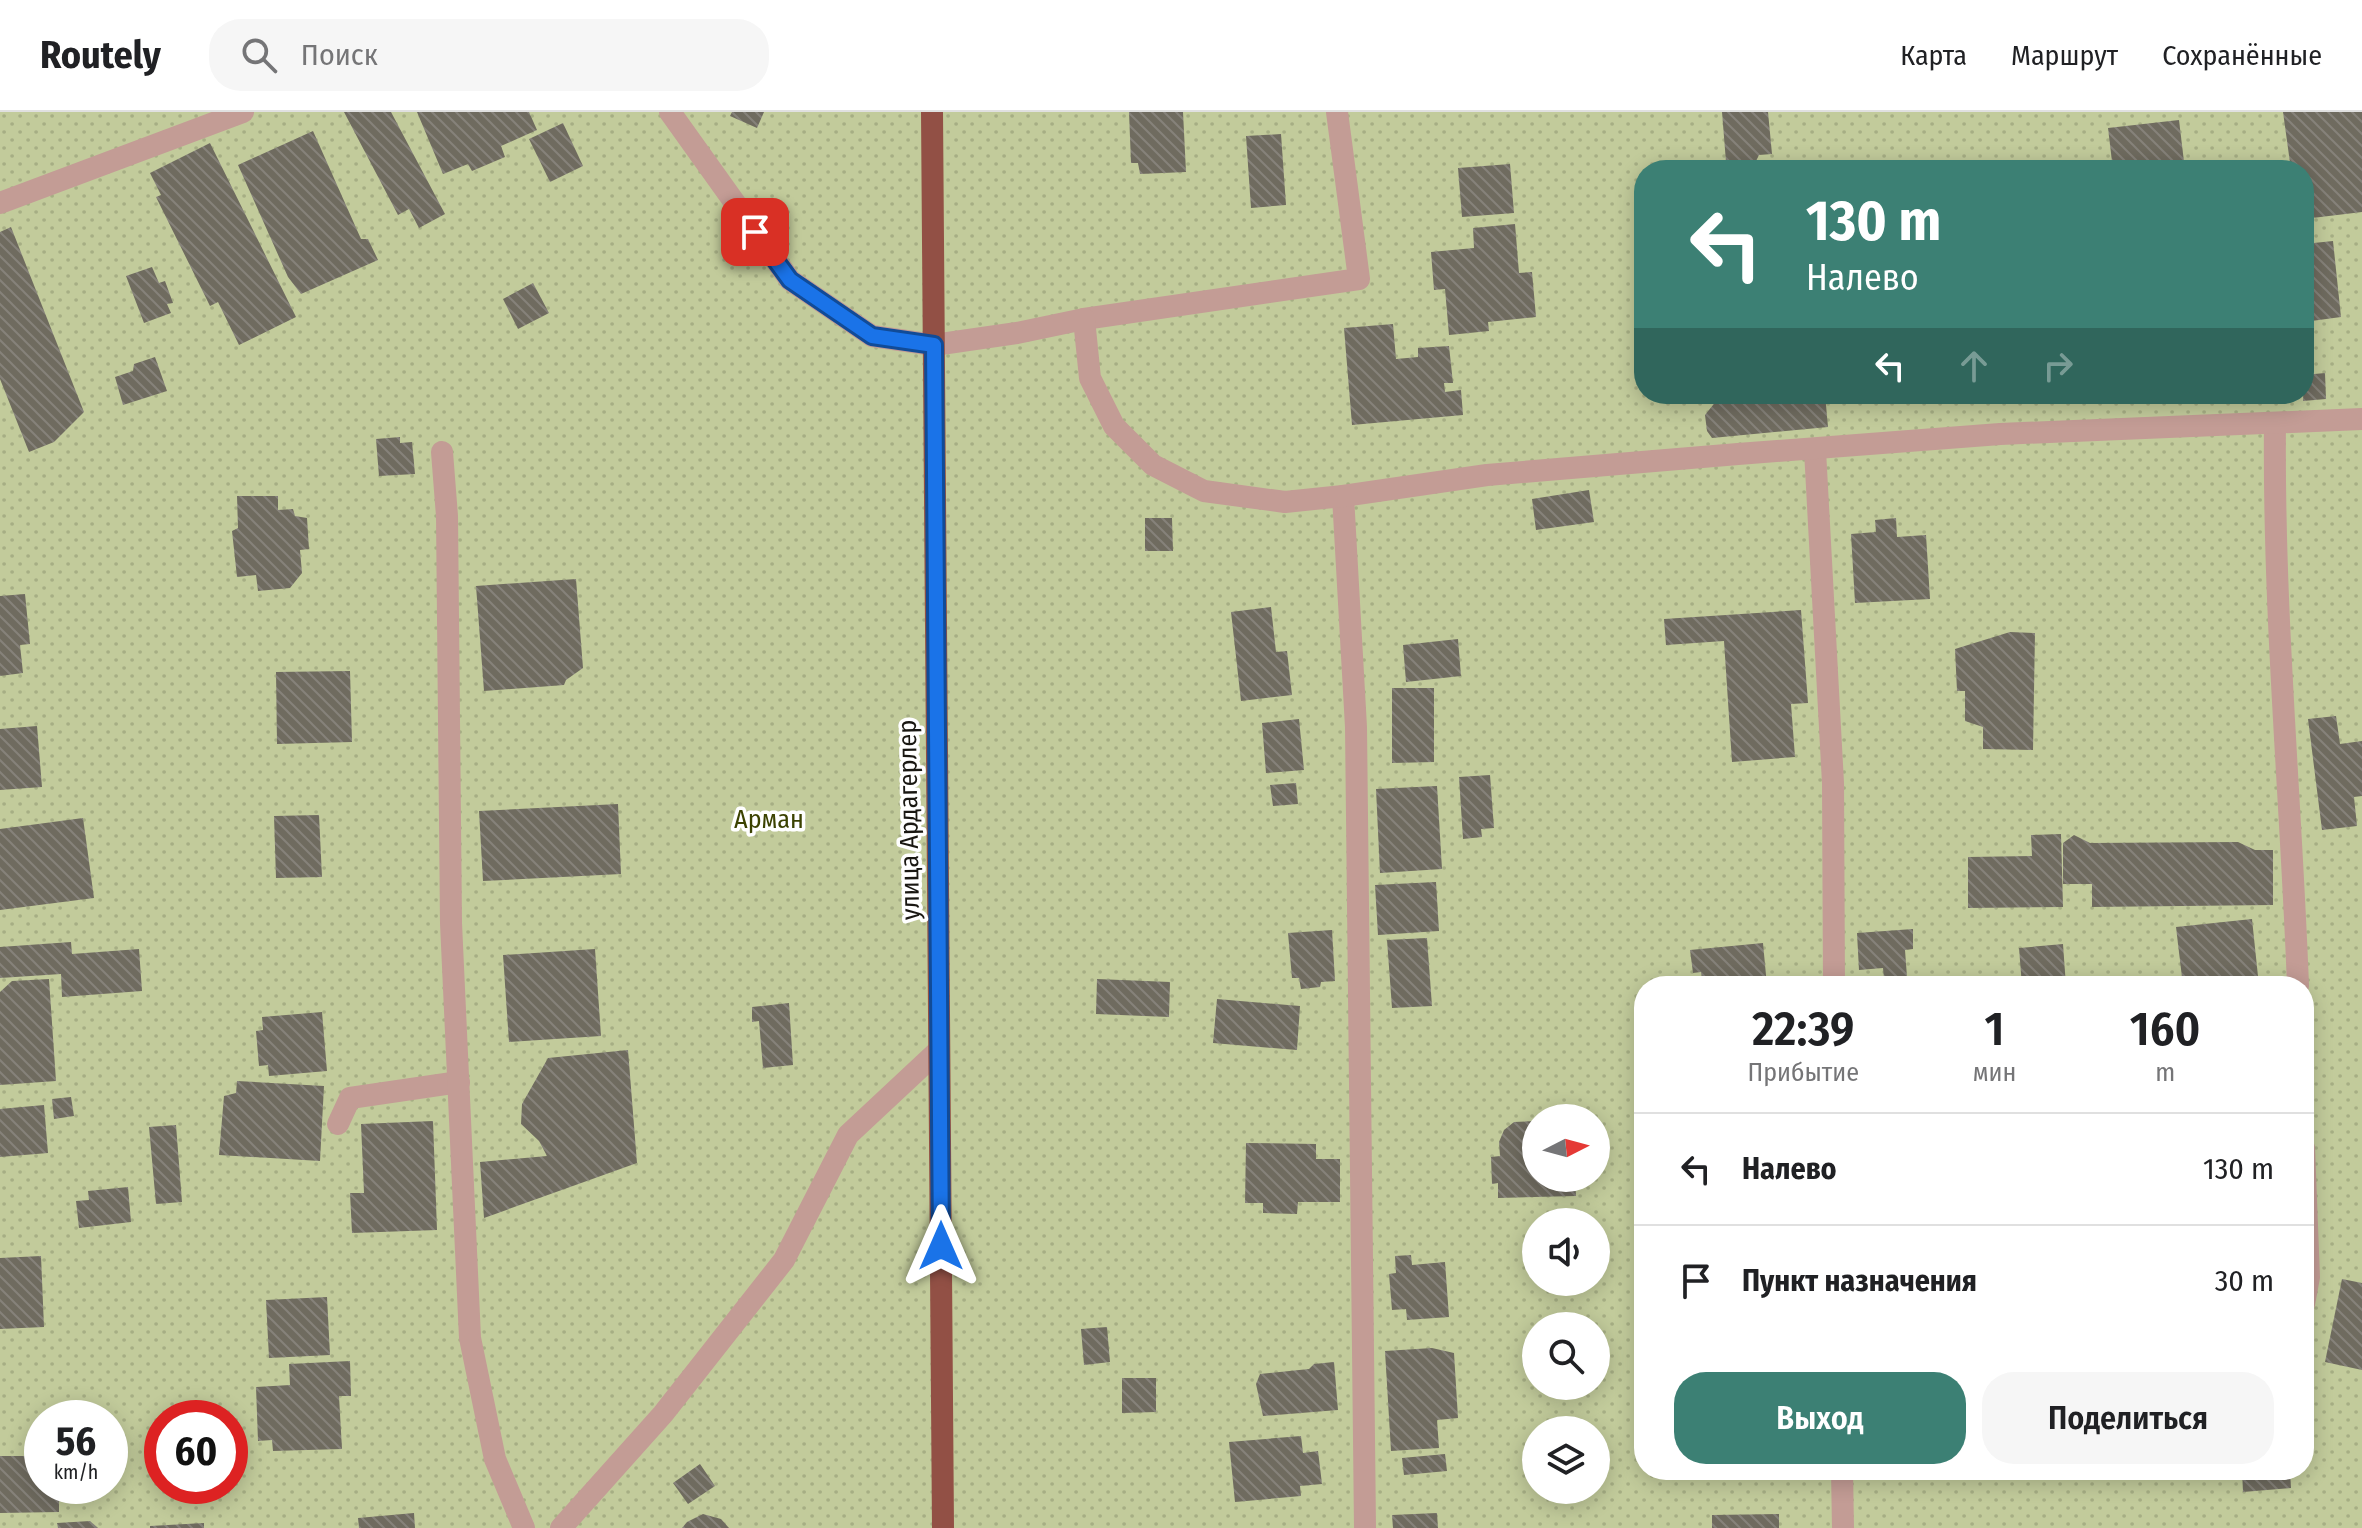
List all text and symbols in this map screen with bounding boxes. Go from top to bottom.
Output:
search box [209,19,769,91]
text: Routely [40,32,161,78]
icon: search [237,33,281,77]
text: Поиск [301,37,378,73]
text: Карта [1900,39,1967,72]
text: Маршрут [2011,39,2118,72]
text: Сохранённые [2162,39,2322,72]
text: 130 m [1806,188,1941,255]
icon: left [1674,192,1778,296]
pin [721,198,789,266]
icon: arrive [733,210,777,254]
text: Налево [1806,256,1919,300]
icon: left [1868,344,1912,388]
icon: ahead [1952,344,1996,388]
icon: right [2036,344,2080,388]
street label: улица Ардагерлер [892,720,926,920]
park label: Арман [734,804,804,835]
text: 22:39 [1752,1000,1854,1058]
text: 1 [1985,1000,2004,1058]
text: 160 [2130,1000,2200,1058]
text: Прибытие [1748,1057,1859,1088]
text: мин [1973,1057,2016,1088]
text: m [2155,1057,2175,1088]
north arrow [1522,1104,1610,1192]
map controls [1522,1104,1610,1504]
icon: left [1674,1147,1718,1191]
text: Налево [1742,1151,1837,1187]
text: 130 m [2203,1151,2274,1187]
position arrow [899,1204,983,1288]
button: sound [1522,1208,1610,1296]
icon: arrive [1674,1259,1718,1303]
text: Пункт назначения [1742,1263,1977,1299]
text: 30 m [2215,1263,2274,1299]
button: search [1522,1312,1610,1400]
button: Выход [1674,1372,1966,1464]
button: Поделиться [1982,1372,2274,1464]
speed limit sign: 60 [144,1400,248,1504]
button: layers [1522,1416,1610,1504]
text: 56 [56,1418,96,1466]
text: km/h [54,1460,98,1484]

